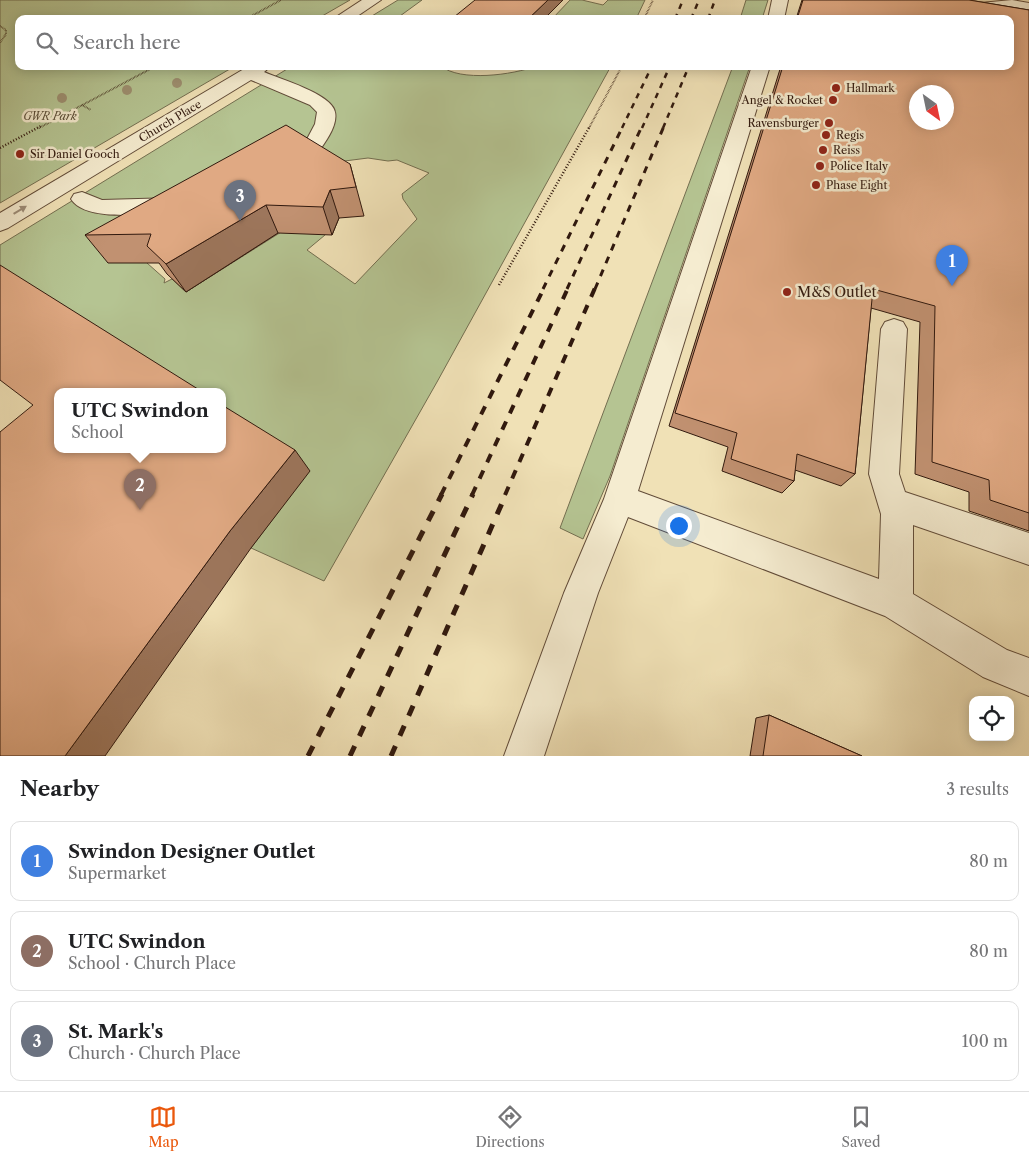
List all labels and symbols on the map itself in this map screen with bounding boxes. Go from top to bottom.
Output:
place label: Hallmark [846,81,895,95]
marker: Hallmark [830,82,842,94]
north arrow [909,85,954,130]
place label: Angel & Rocket [741,93,823,107]
marker: Angel & Rocket [827,94,839,106]
street label: Church Place [136,97,204,145]
park label: GWR Park [23,109,77,123]
place label: Ravensburger [747,116,819,130]
marker: Ravensburger [823,117,835,129]
place label: Regis [836,128,864,142]
marker: Regis [820,129,832,141]
place label: Reiss [833,143,860,157]
marker: Reiss [817,144,829,156]
place label: Sir Daniel Gooch [30,147,120,161]
marker: Sir Daniel Gooch [14,148,26,160]
place label: Police Italy [830,159,889,173]
marker: Police Italy [814,160,826,172]
place label: Phase Eight [826,178,887,192]
marker: Phase Eight [810,179,822,191]
pin: 3 [224,180,256,221]
one-way arrow [14,206,27,215]
pin: 1 [936,245,968,286]
place label: M&S Outlet [797,283,877,301]
marker: M&S Outlet [781,286,793,298]
pin: 2 [124,469,156,510]
your location [666,513,692,539]

